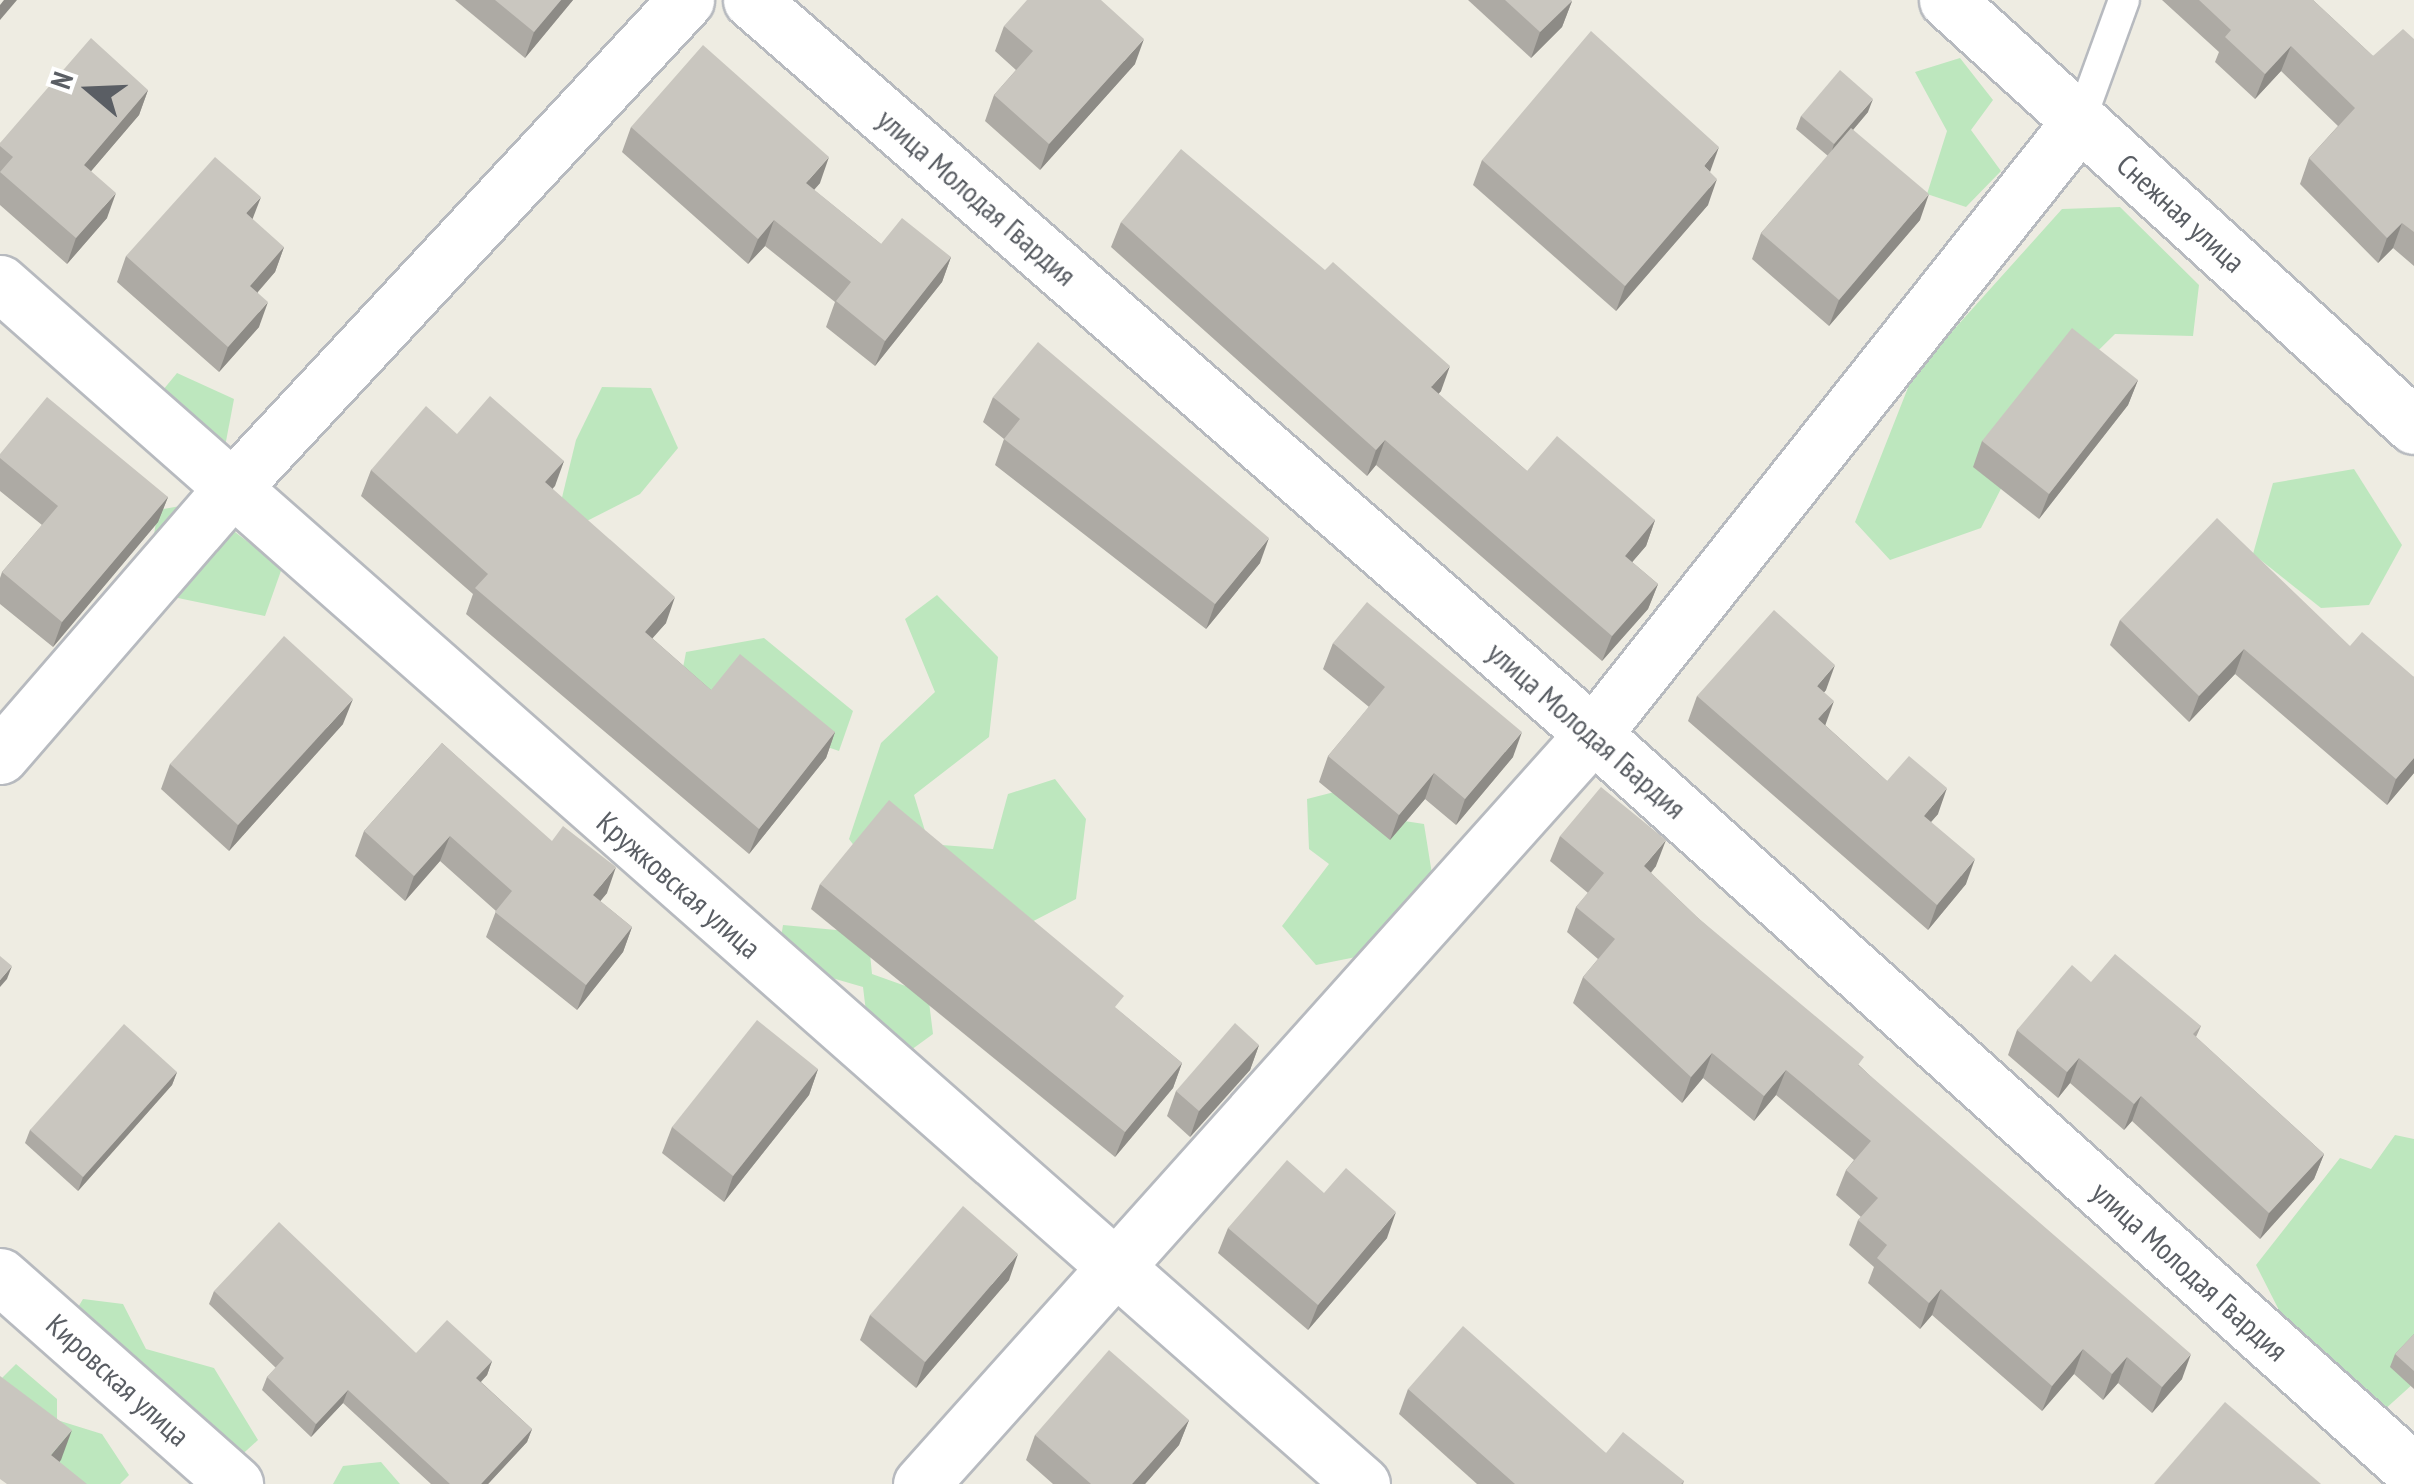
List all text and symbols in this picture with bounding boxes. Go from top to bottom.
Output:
north arrow [40,40,140,140]
text: N [41,67,81,93]
street label: улица Молодая Гвардия [870,101,1084,293]
street label: Снежная улица [2110,146,2252,280]
street label: улица Молодая Гвардия [1480,634,1694,826]
street label: Кружковская улица [590,804,768,966]
street label: улица Молодая Гвардия [2085,1174,2295,1368]
street label: Кировская улица [39,1306,197,1454]

